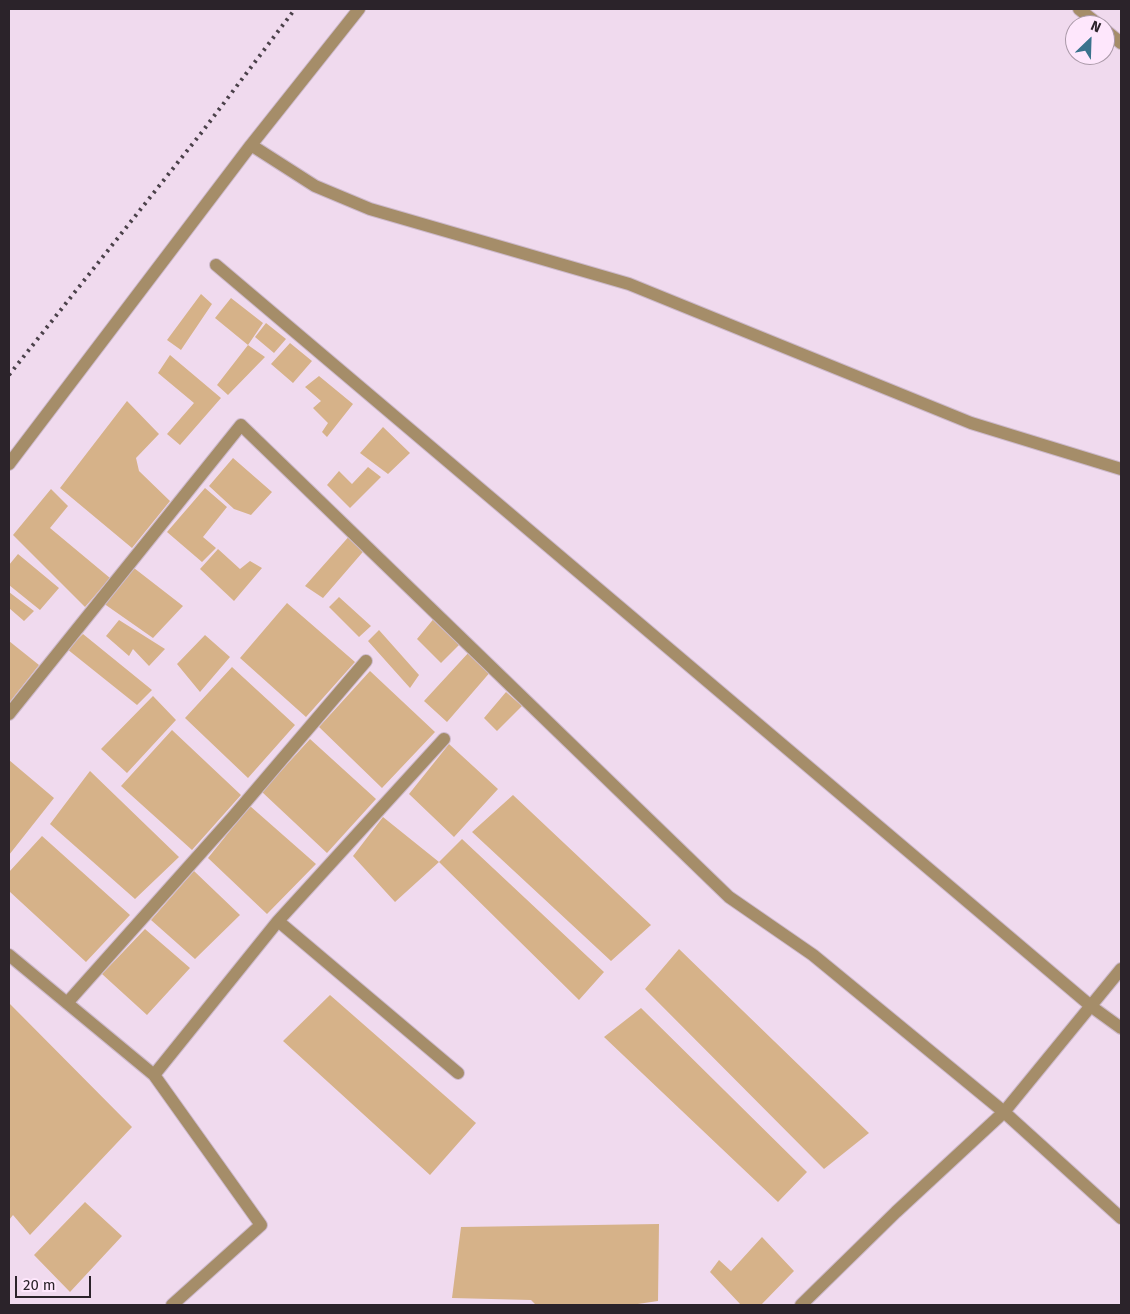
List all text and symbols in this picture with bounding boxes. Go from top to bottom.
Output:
north arrow [1065,15,1115,65]
text: N [1088,17,1104,36]
scale bar [18,1266,94,1298]
text: 20 m [23,1276,56,1294]

